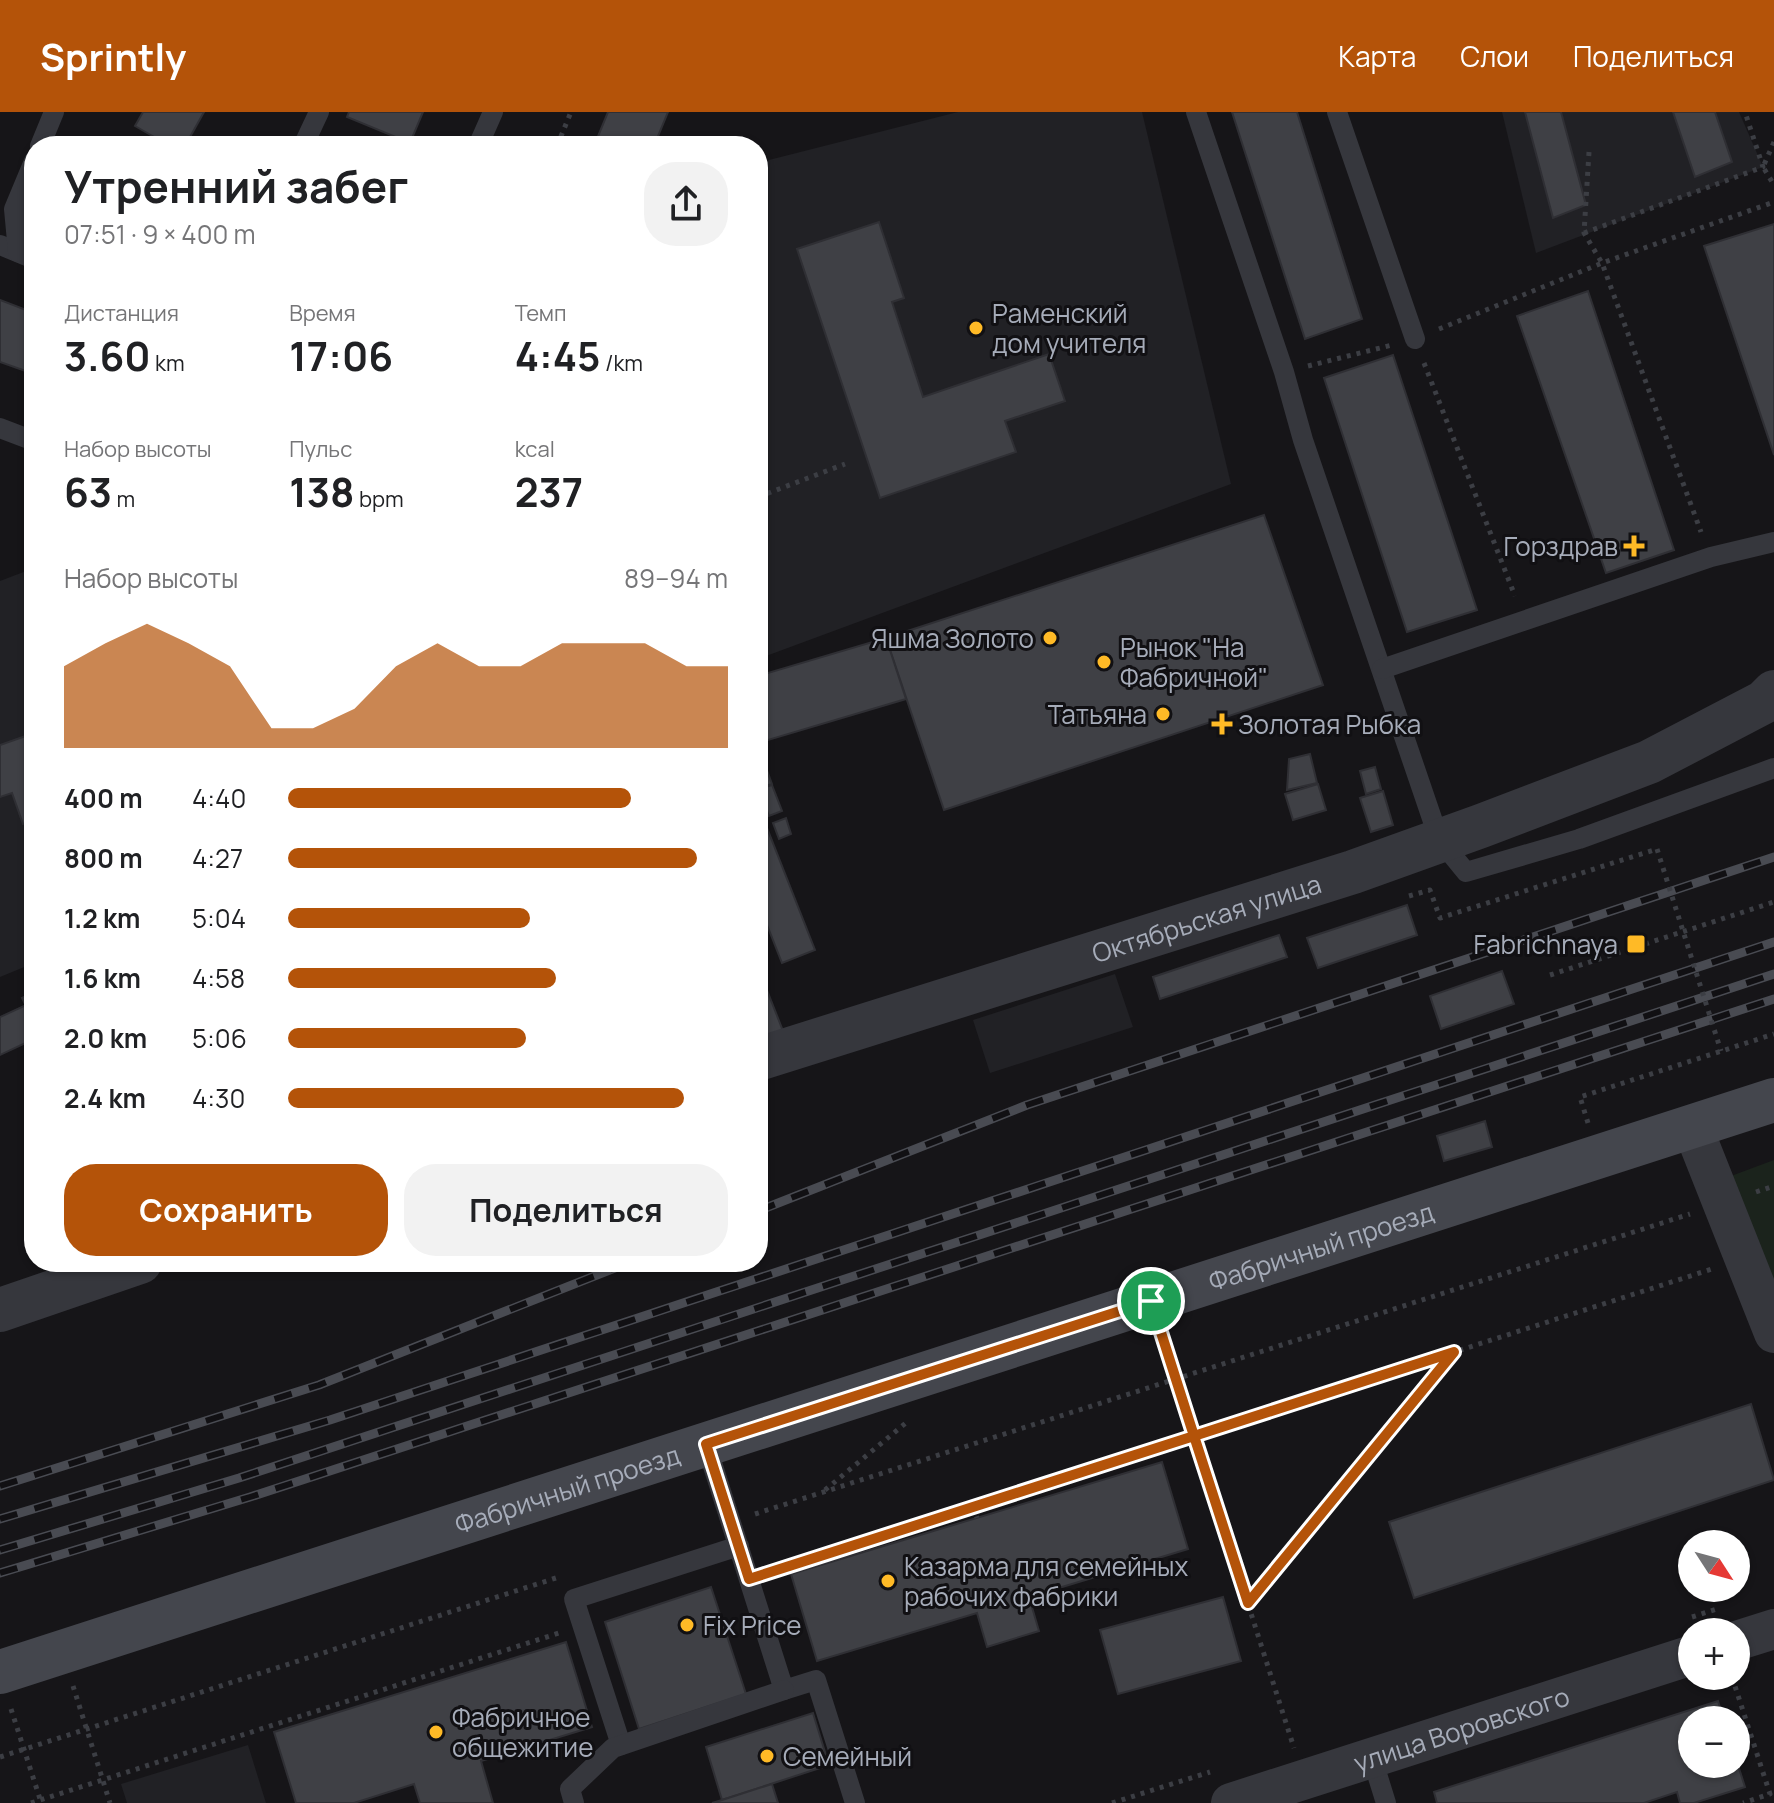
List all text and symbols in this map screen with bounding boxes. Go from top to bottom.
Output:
text: Sprintly [40,30,186,82]
text: Карта [1338,37,1416,75]
text: Слои [1460,37,1529,75]
text: Поделиться [1573,37,1734,75]
text: Утренний забег [64,156,408,216]
button: share [644,162,728,246]
text: 07:51 · 9 × 400 m [64,216,256,252]
place label: Раменский дом учителя [992,295,1146,361]
text: Дистанция [64,298,179,328]
text: Время [289,298,356,328]
text: Темп [515,298,567,328]
marker: Раменский дом учителя [967,319,985,337]
text: 3.60 [64,328,151,383]
text: 17:06 [289,328,393,383]
text: 4:45 [515,328,600,383]
text: km [151,348,185,378]
text: /km [600,348,643,378]
text: Набор высоты [64,434,212,464]
text: Пульс [289,434,352,464]
text: kcal [515,434,555,464]
text: 63 [64,464,112,519]
text: 138 [289,464,355,519]
text: 237 [515,464,583,519]
text: m [112,484,135,514]
text: bpm [355,484,404,514]
place label: Горздрав [1504,528,1618,564]
marker: Горздрав [1625,537,1643,555]
text: Набор высоты [64,560,238,596]
text: 89–94 m [624,560,728,596]
place label: Яшма Золото [871,620,1034,656]
marker: Яшма Золото [1041,629,1059,647]
place label: Рынок "На Фабричной" [1120,629,1268,695]
marker: Рынок "На Фабричной" [1095,653,1113,671]
place label: Татьяна [1048,696,1147,732]
marker: Татьяна [1154,705,1172,723]
place label: Золотая Рыбка [1238,706,1421,742]
marker: Золотая Рыбка [1213,715,1231,733]
text: 400 m [64,780,143,816]
text: 4:40 [192,780,246,816]
text: 800 m [64,840,143,876]
text: 4:27 [192,840,243,876]
street label: Октябрьская улица [1087,865,1325,971]
text: 1.2 km [64,900,140,936]
text: 5:04 [192,900,246,936]
place label: Fabrichnaya [1474,926,1618,962]
marker: Fabrichnaya [1625,933,1647,955]
text: 1.6 km [64,960,141,996]
text: 4:58 [192,960,245,996]
text: 2.0 km [64,1020,147,1056]
text: 5:06 [192,1020,247,1056]
text: 2.4 km [64,1080,146,1116]
text: 4:30 [192,1080,245,1116]
button: Сохранить [64,1164,388,1256]
button: Поделиться [404,1164,728,1256]
street label: Фабричный проезд [1204,1193,1438,1299]
pin [1117,1267,1185,1335]
icon: arrive [1129,1279,1173,1323]
street label: Фабричный проезд [450,1436,684,1542]
north arrow [1678,1530,1750,1602]
map controls [1678,1530,1750,1778]
place label: Казарма для семейных рабочих фабрики [904,1548,1189,1614]
marker: Казарма для семейных рабочих фабрики [879,1572,897,1590]
place label: Fix Price [703,1607,801,1643]
marker: Fix Price [678,1616,696,1634]
button: + [1678,1618,1750,1690]
street label: улица Воровского [1349,1678,1574,1780]
place label: Фабричное общежитие [452,1699,593,1765]
button: − [1678,1706,1750,1778]
marker: Фабричное общежитие [427,1723,445,1741]
place label: Семейный [783,1738,912,1774]
marker: Семейный [758,1747,776,1765]

